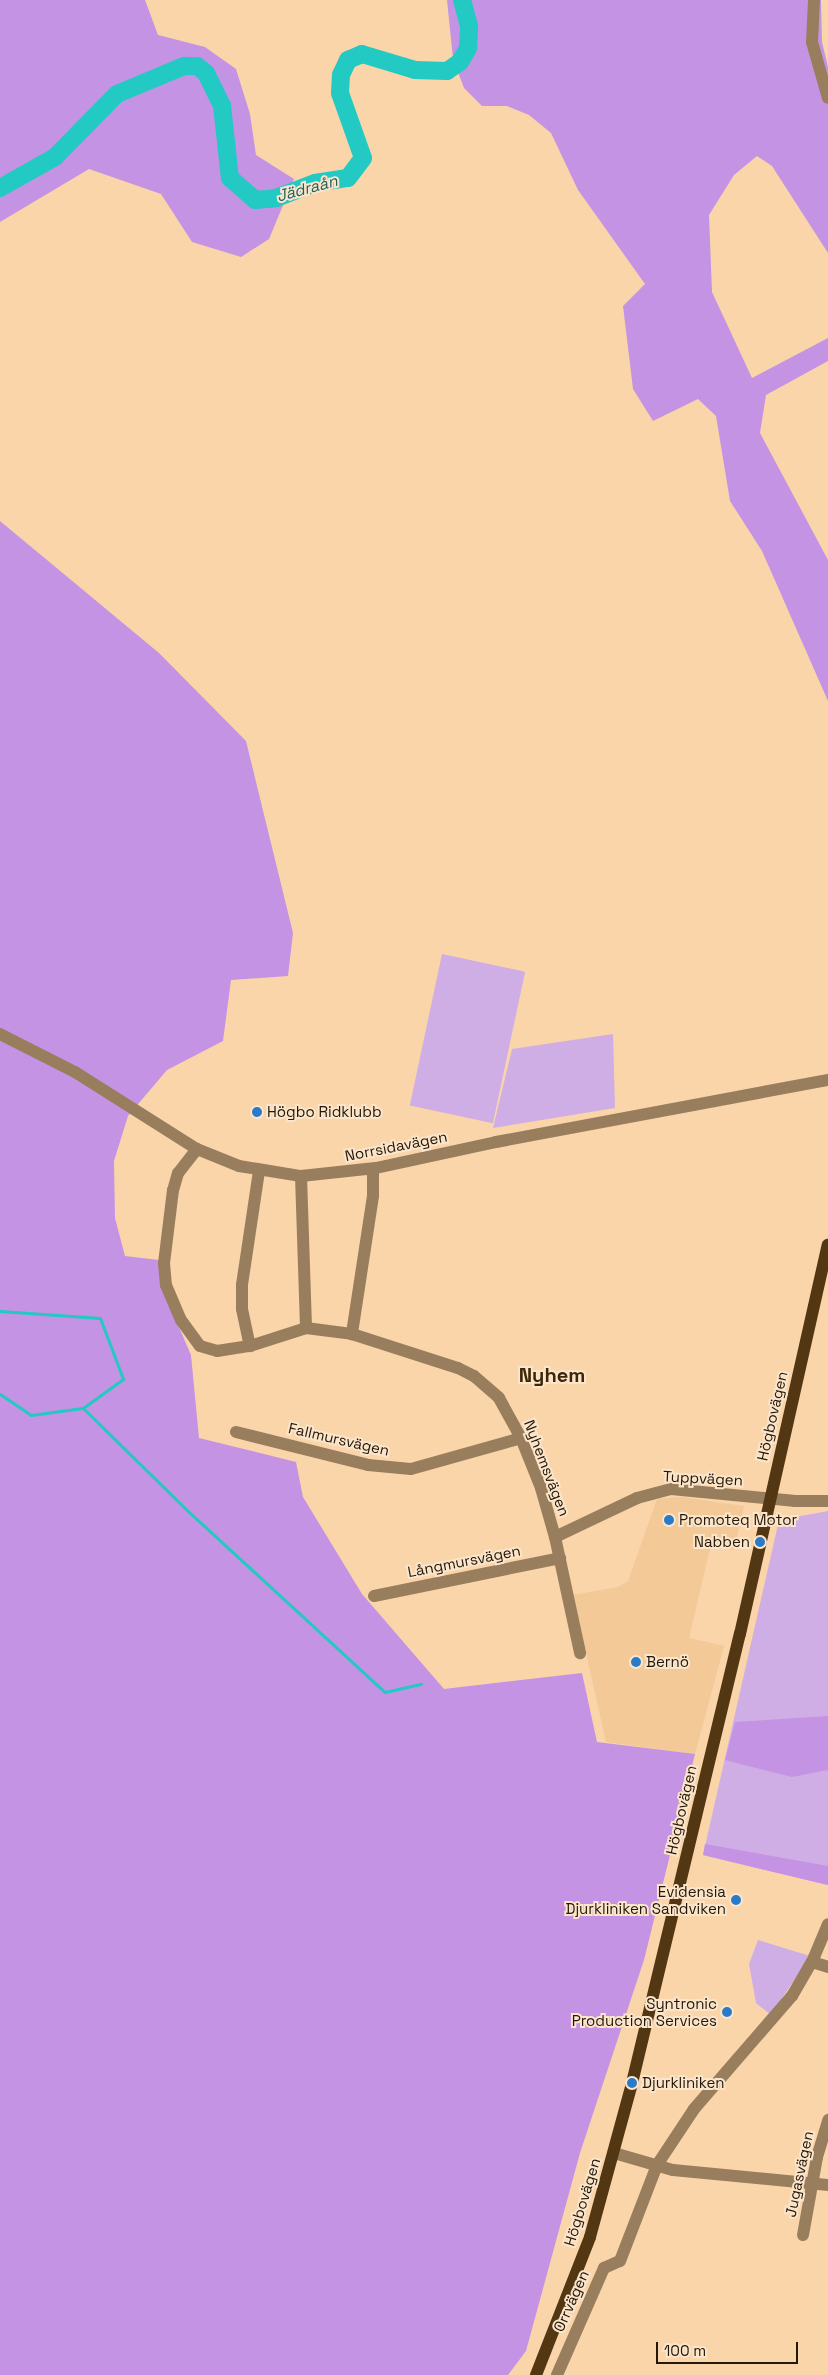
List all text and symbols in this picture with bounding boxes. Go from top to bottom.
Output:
water label: Jädraån [274,172,340,206]
place label: Högbo Ridklubb [267,1103,382,1121]
marker: Högbo Ridklubb [251,1106,263,1118]
street label: Norrsidavägen [343,1127,449,1165]
district label: Nyhem [519,1363,585,1387]
street label: Högbovägen [753,1369,791,1463]
street label: Nyhemsvägen [520,1417,574,1519]
street label: Fallmursvägen [287,1419,391,1459]
street label: Tuppvägen [663,1467,743,1489]
place label: Promoteq Motor [679,1511,797,1529]
marker: Promoteq Motor [663,1514,675,1526]
place label: Nabben [694,1533,750,1551]
marker: Nabben [754,1536,766,1548]
street label: Långmursvägen [406,1541,522,1581]
place label: Bernö [646,1653,689,1671]
marker: Bernö [630,1656,642,1668]
street label: Högbovägen [662,1763,700,1857]
place label: Evidensia Djurkliniken Sandviken [565,1882,726,1917]
marker: Evidensia Djurkliniken Sandviken [730,1894,742,1906]
place label: Syntronic Production Services [572,1994,717,2029]
marker: Syntronic Production Services [721,2006,733,2018]
place label: Djurkliniken [642,2074,725,2092]
marker: Djurkliniken [626,2077,638,2089]
street label: Jugasvägen [781,2129,817,2219]
street label: Högbovägen [560,2156,604,2248]
street label: Orrvägen [549,2268,593,2334]
scale bar [658,2332,800,2364]
text: 100 m [664,2341,706,2360]

